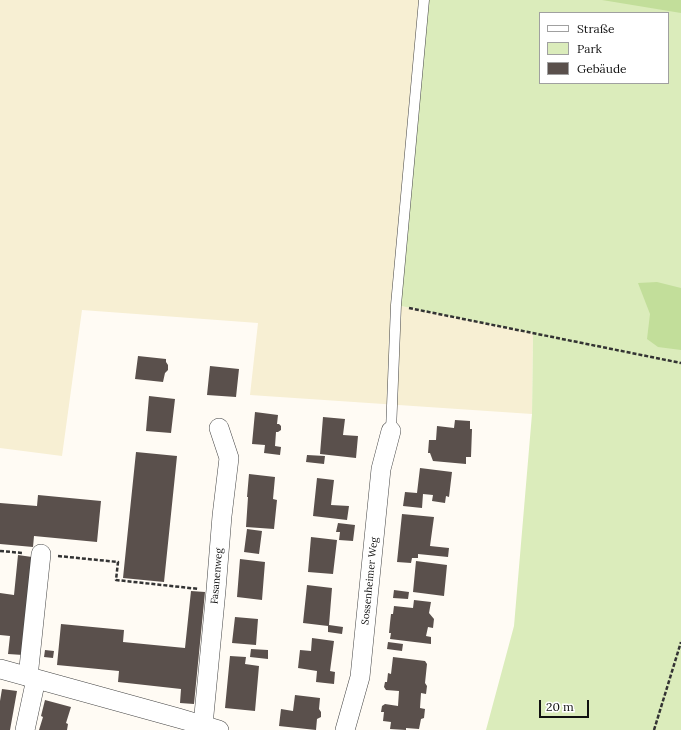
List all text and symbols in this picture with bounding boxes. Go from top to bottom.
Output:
legend [539,12,669,84]
text: Straße [577,21,614,36]
text: Park [577,41,602,56]
text: Gebäude [577,61,627,76]
street label: Sossenheimer Weg [359,536,381,626]
street label: Fasanenweg [209,547,225,605]
scale bar [541,692,591,718]
text: 20 m [546,699,574,714]

